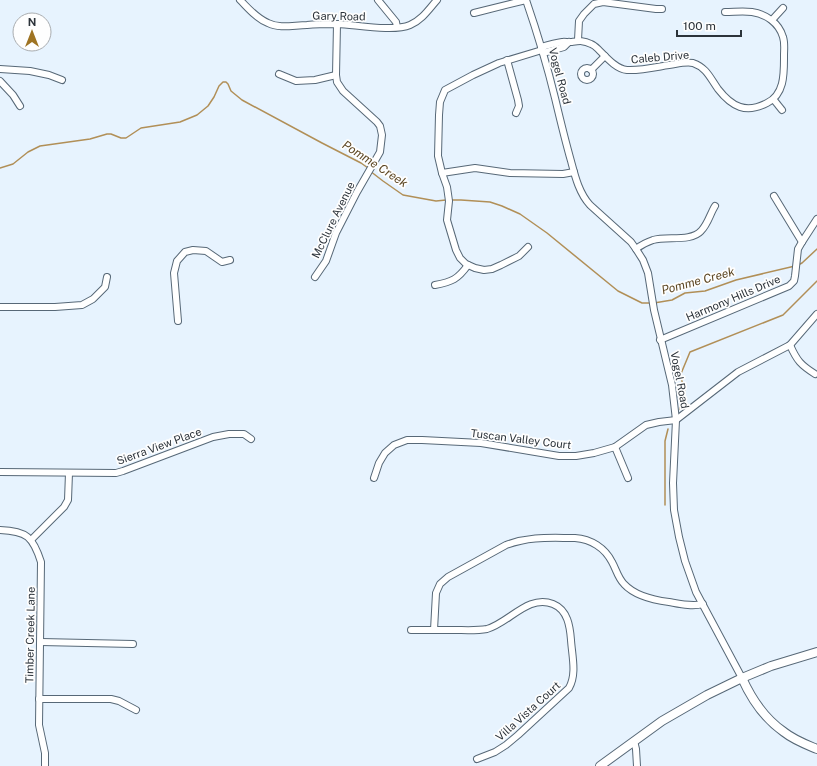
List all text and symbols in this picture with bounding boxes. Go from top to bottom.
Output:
street label: Gary Road [312,10,366,22]
north arrow [12,12,52,52]
scale bar [677,12,741,38]
text: N [28,16,36,28]
text: 100 m [683,19,716,33]
street label: Vogel Road [547,46,573,106]
street label: Caleb Drive [630,48,690,66]
water label: Pomme Creek [340,138,411,191]
street label: McClure Avenue [309,180,357,260]
water label: Pomme Creek [660,264,737,297]
street label: Harmony Hills Drive [684,273,782,323]
street label: Vogel Road [669,350,691,410]
street label: Sierra View Place [115,425,203,467]
street label: Tuscan Valley Court [470,427,572,451]
street label: Timber Creek Lane [23,587,37,683]
street label: Villa Vista Court [493,679,563,743]

